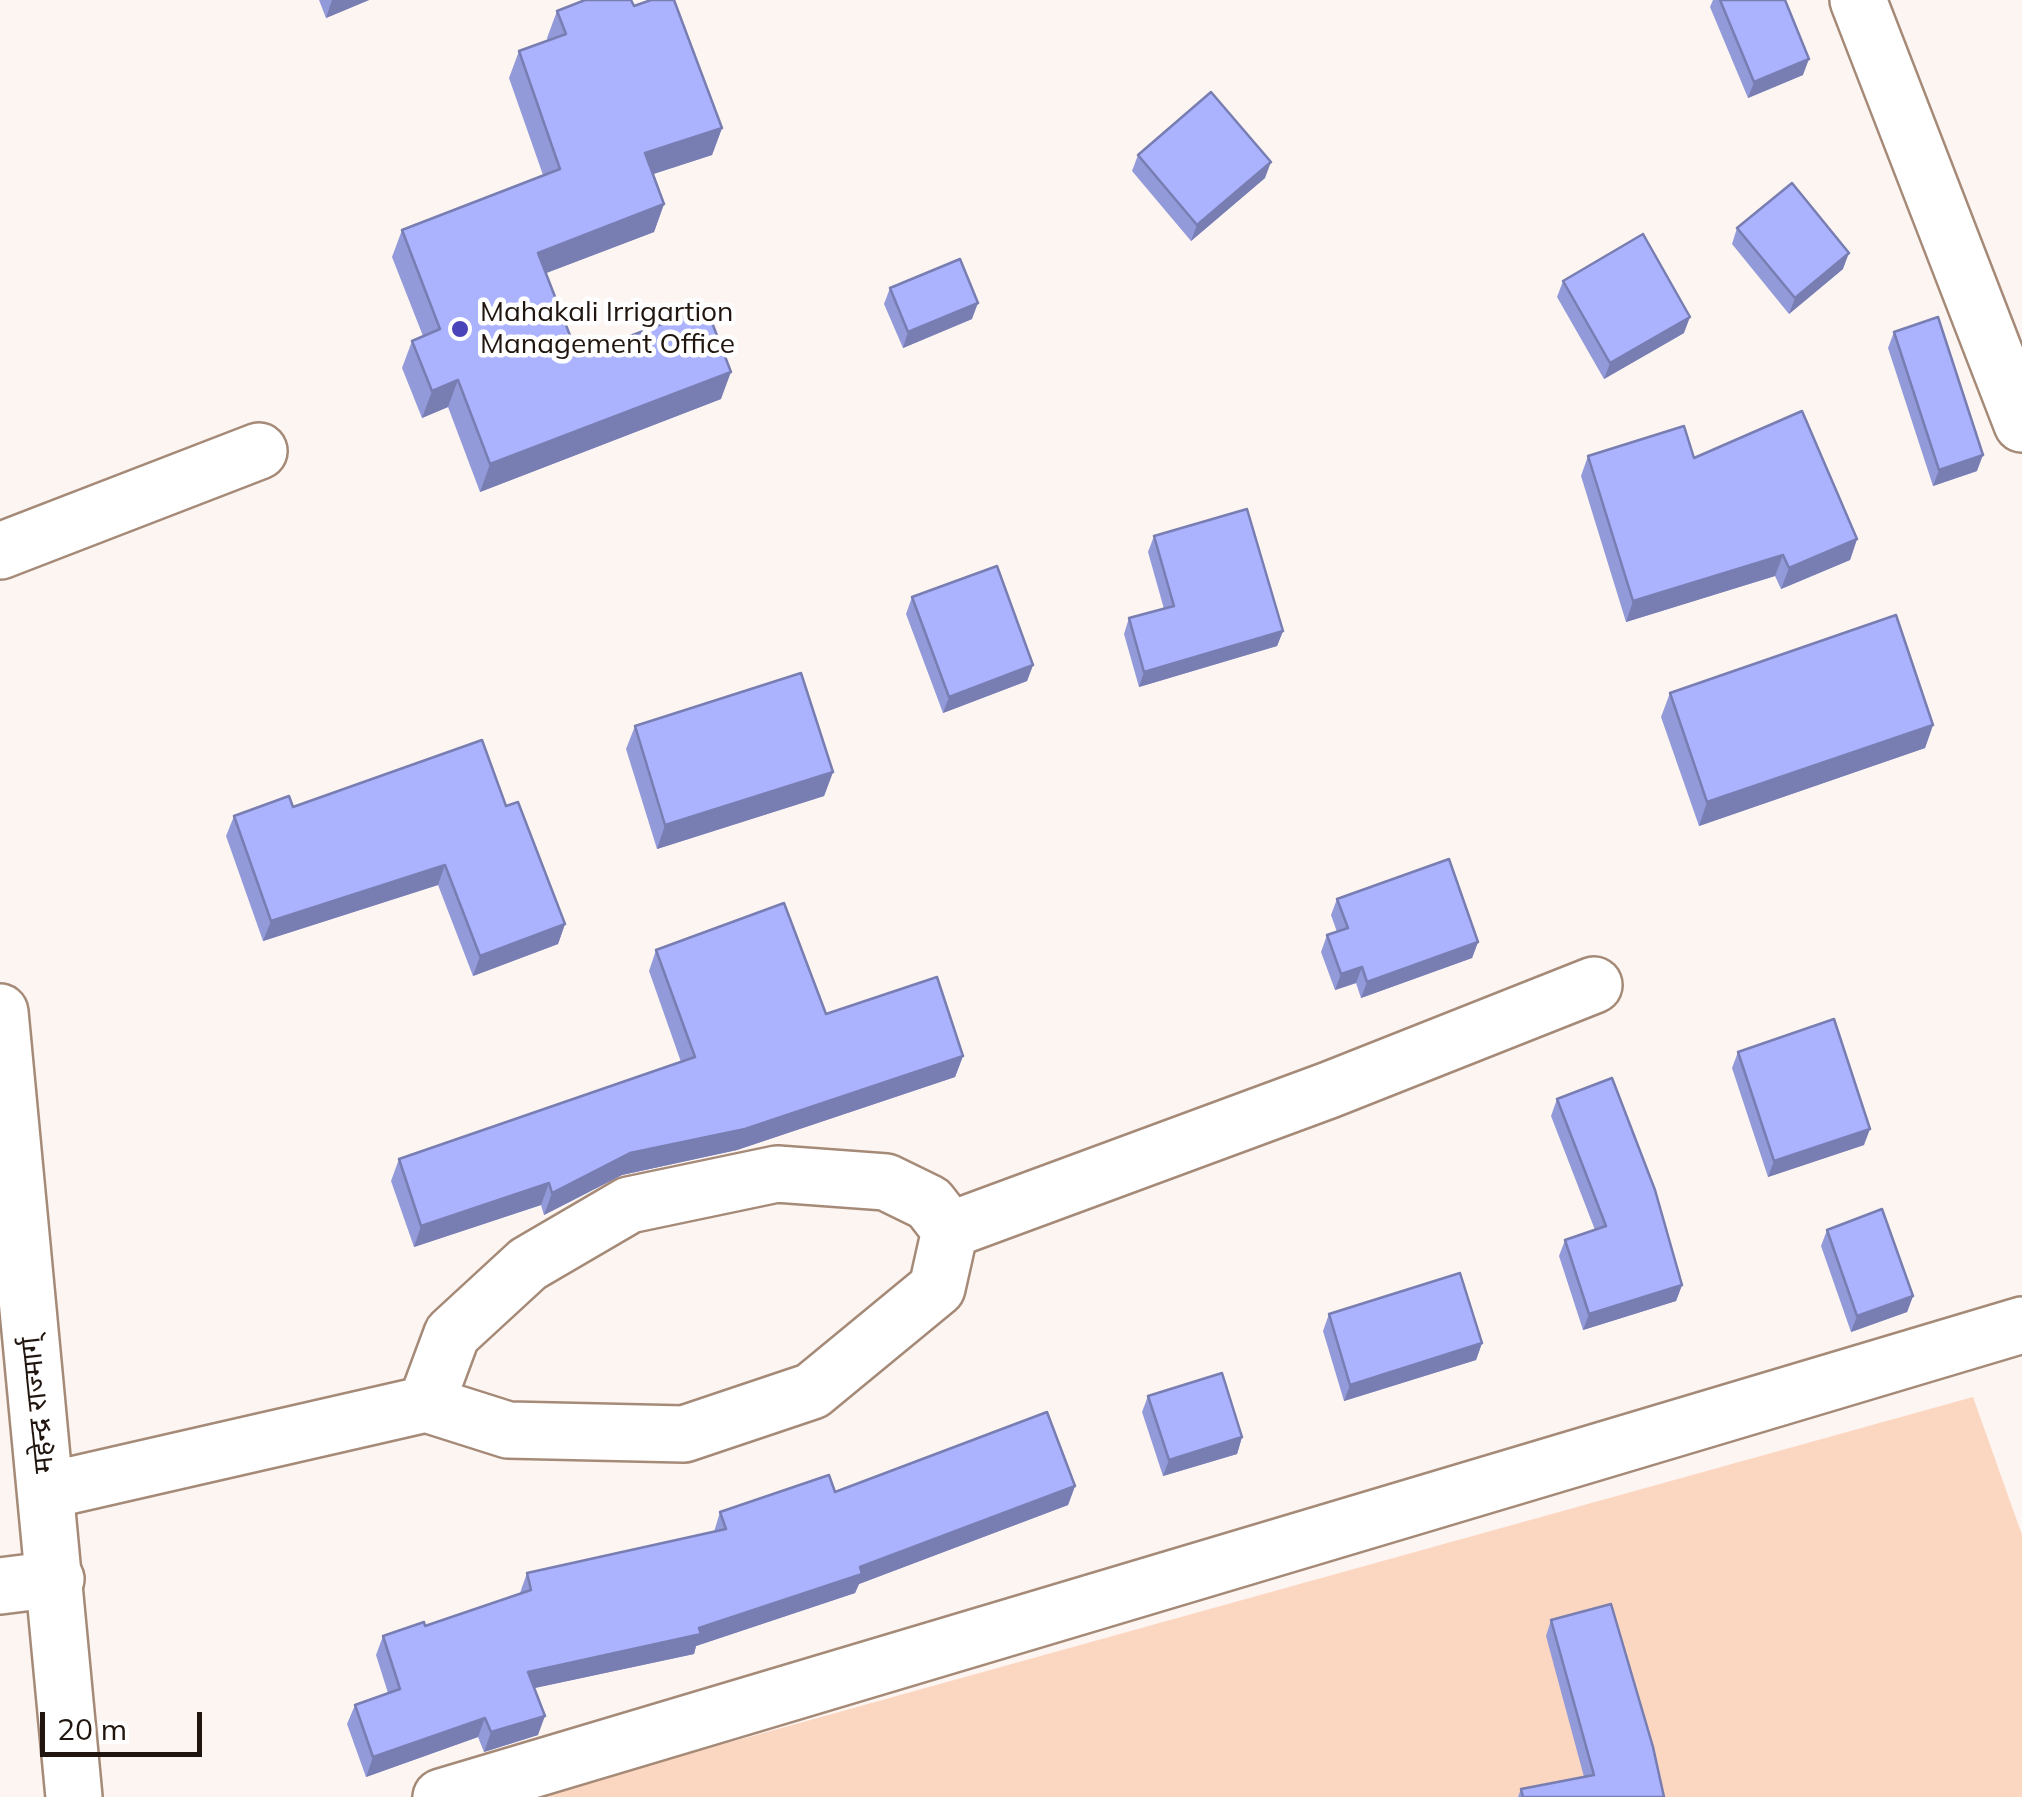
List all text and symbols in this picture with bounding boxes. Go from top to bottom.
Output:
place label: Mahakali Irrigartion Management Office [480,296,735,362]
marker: Mahakali Irrigartion Management Office [449,318,471,340]
street label: महेन्द्र राज्मार्ग् [14,1335,62,1475]
scale bar [45,1692,208,1754]
text: 20 m [57,1710,127,1748]

